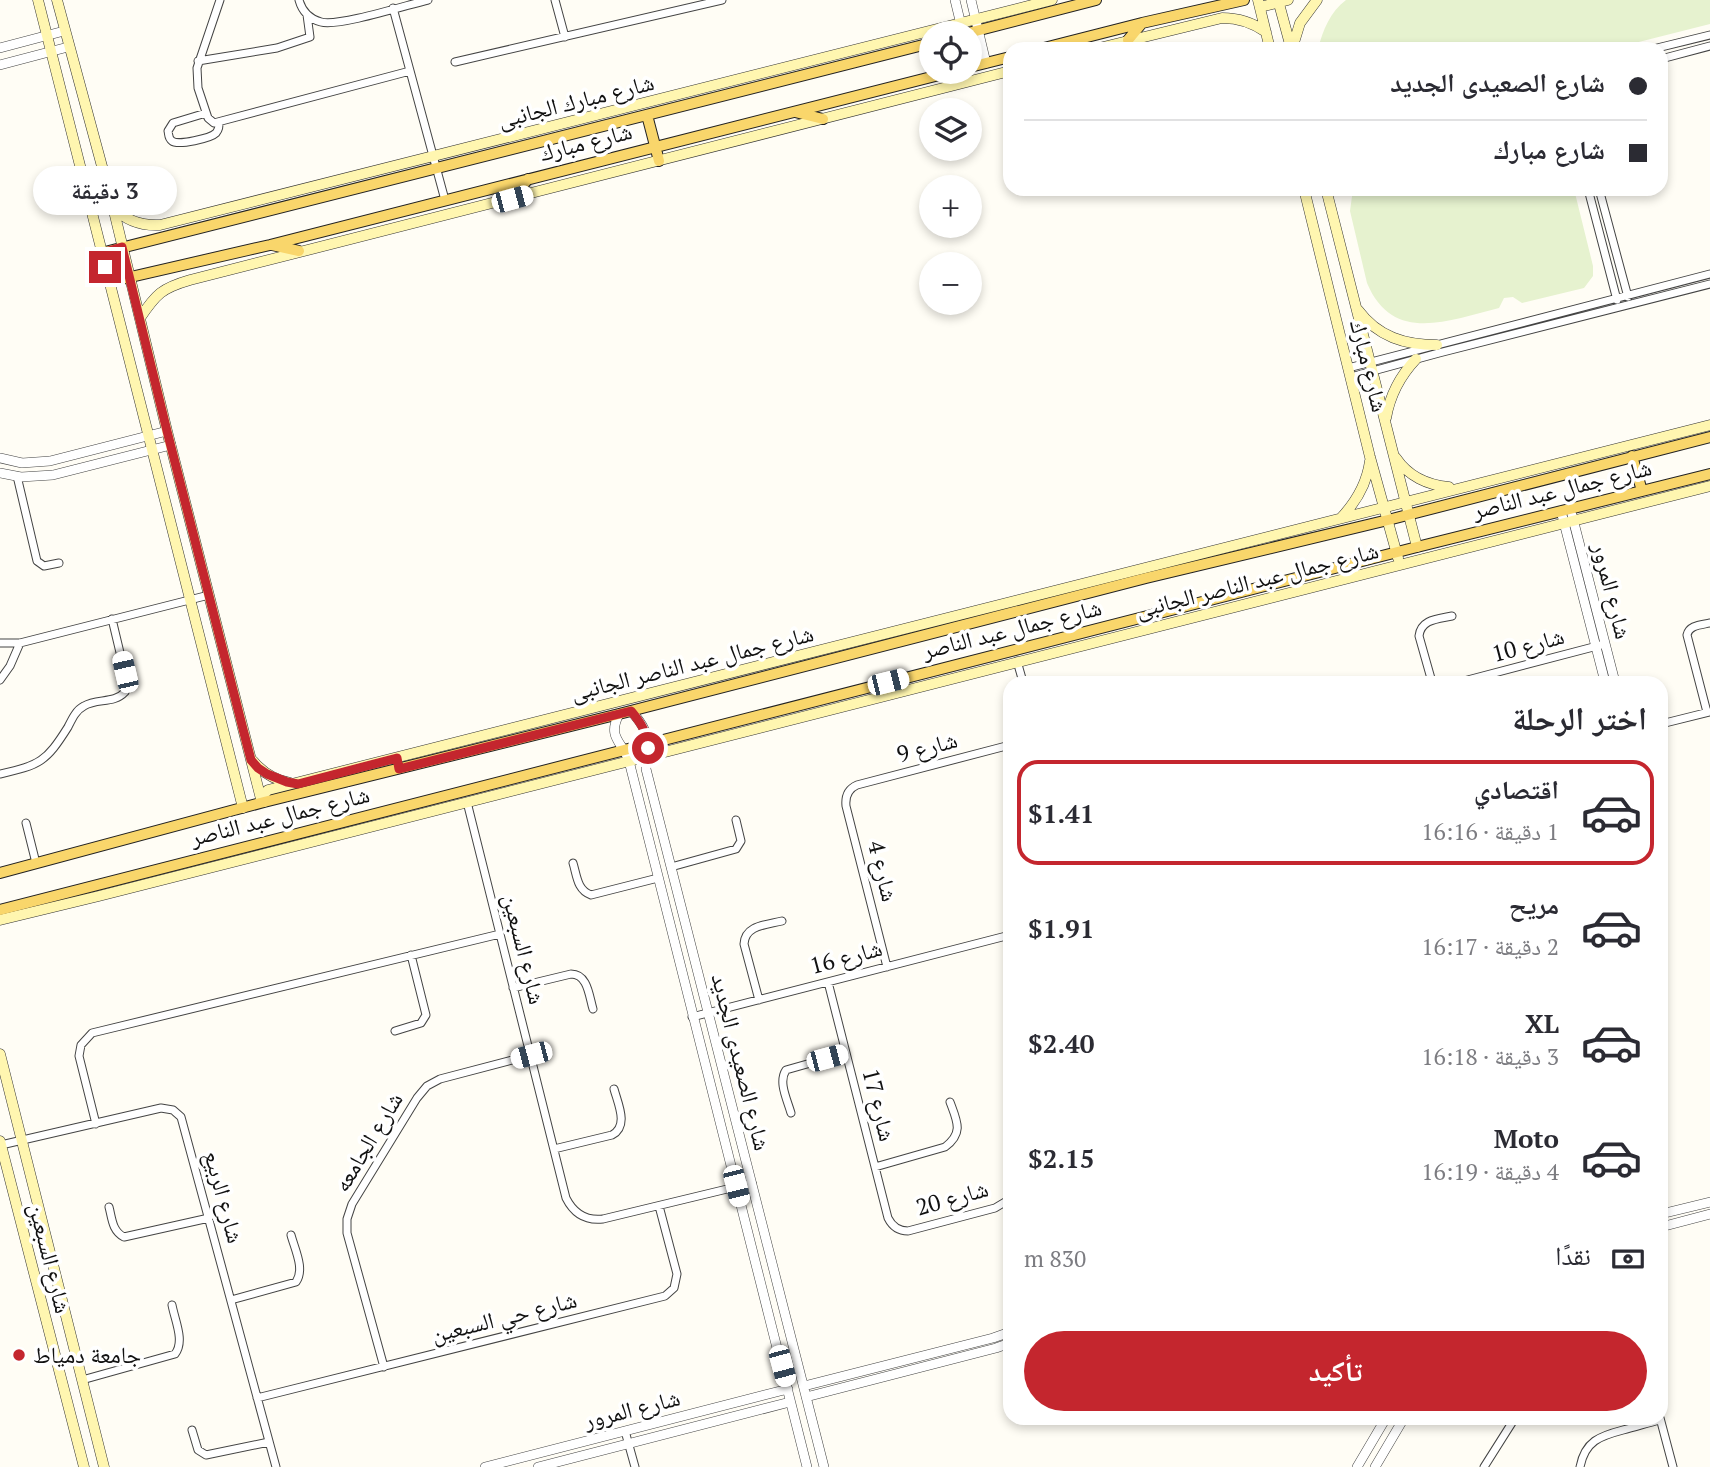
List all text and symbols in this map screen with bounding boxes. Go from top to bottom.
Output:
map controls [919,21,982,315]
button: locate [919,21,982,84]
text: شارع الصعيدى الجديد [1390,65,1605,99]
street label: شارع مبارك الجانبى [495,66,657,135]
button: layers [919,98,982,161]
street label: شارع مبارك [536,115,635,168]
text: شارع مبارك [1494,132,1605,166]
callout: 3 دقيقة [33,166,177,215]
text: 3 دقيقة [71,175,139,206]
button: + [919,175,982,238]
car [489,183,536,215]
route end [89,251,121,283]
button: − [919,252,982,315]
street label: شارع مبارك [1343,316,1396,415]
street label: شارع جمال عبد الناصر [1468,451,1655,526]
street label: شارع جمال عبد الناصر الجانبى [1132,534,1382,625]
street label: شارع المرور [1585,539,1639,642]
street label: شارع جمال عبد الناصر [918,591,1105,666]
street label: شارع جمال عبد الناصر الجانبى [567,617,817,708]
street label: شارع 10 [1488,620,1568,669]
car [111,649,140,695]
car [866,667,911,697]
text: اختر الرحلة [1512,697,1647,739]
street label: شارع 9 [893,724,961,769]
route start [632,732,664,764]
text: اقتصادي [1474,772,1559,806]
street label: شارع جمال عبد الناصر [186,778,373,853]
icon: car [1580,781,1643,844]
text: $1.41 [1028,796,1094,830]
text: 1 دقيقة · 16:16 [1421,816,1559,847]
street label: شارع 4 [861,837,906,905]
text: مريح [1509,887,1559,921]
street label: شارع السبعين [496,890,553,1007]
icon: car [1580,896,1643,959]
text: $1.91 [1028,911,1094,945]
text: 2 دقيقة · 16:17 [1421,931,1559,962]
street label: شارع 16 [806,932,886,981]
street label: شارع الصعيدى الجديد [704,970,778,1154]
text: XL [1525,1006,1559,1040]
icon: car [1580,1011,1643,1074]
text: $2.40 [1028,1026,1094,1060]
car [508,1039,555,1071]
text: 3 دقيقة · 16:18 [1421,1041,1559,1072]
car [804,1042,851,1074]
street label: شارع 17 [856,1065,903,1144]
street label: شارع الجامعه [326,1086,409,1197]
text: Moto [1494,1121,1559,1155]
icon: car [1580,1126,1643,1189]
text: $2.15 [1028,1141,1094,1175]
street label: شارع الربيع [197,1147,252,1247]
text: 4 دقيقة · 16:19 [1421,1156,1559,1187]
car [721,1163,752,1209]
street label: شارع 20 [912,1172,992,1223]
street label: شارع السبعين [22,1199,79,1316]
text: نقدًا [1555,1238,1591,1272]
icon: cash [1609,1240,1647,1278]
text: 830 m [1024,1243,1086,1274]
street label: شارع حي السبعين [428,1283,581,1353]
button: تأكيد [1024,1331,1647,1411]
place label: جامعة دمياط [33,1339,141,1370]
car [767,1343,798,1389]
marker: جامعة دمياط [11,1347,27,1363]
street label: شارع المرور [580,1382,683,1436]

